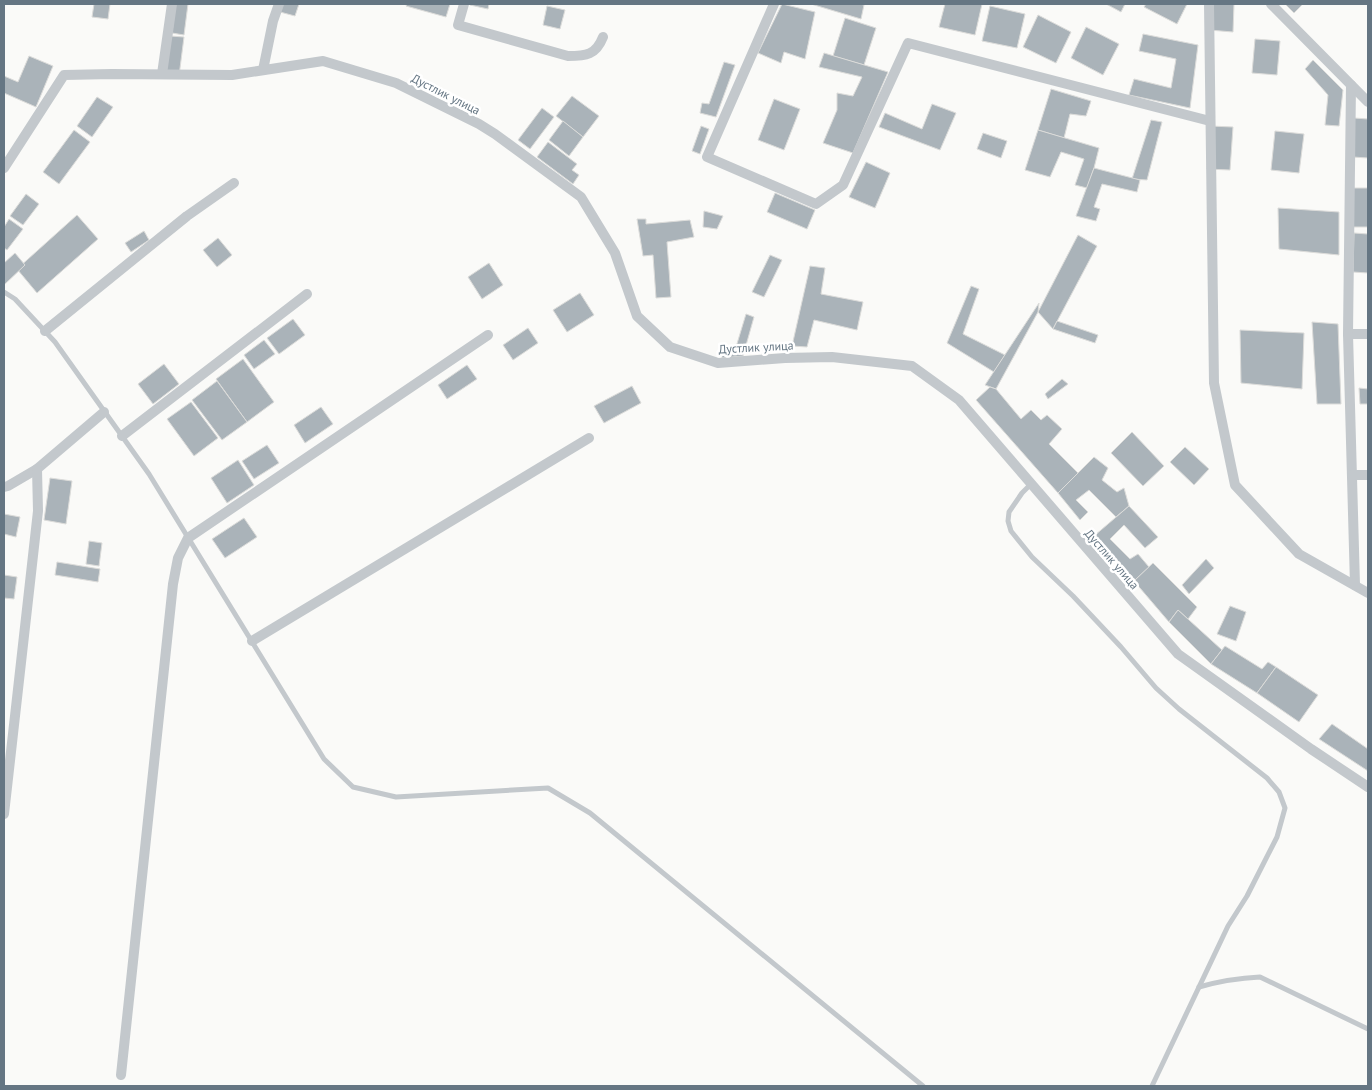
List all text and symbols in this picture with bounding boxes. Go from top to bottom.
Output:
street label: Дустлик улица [409,70,483,118]
street label: Дустлик улица [718,338,794,356]
street label: Дустлик улица [1082,526,1142,592]

